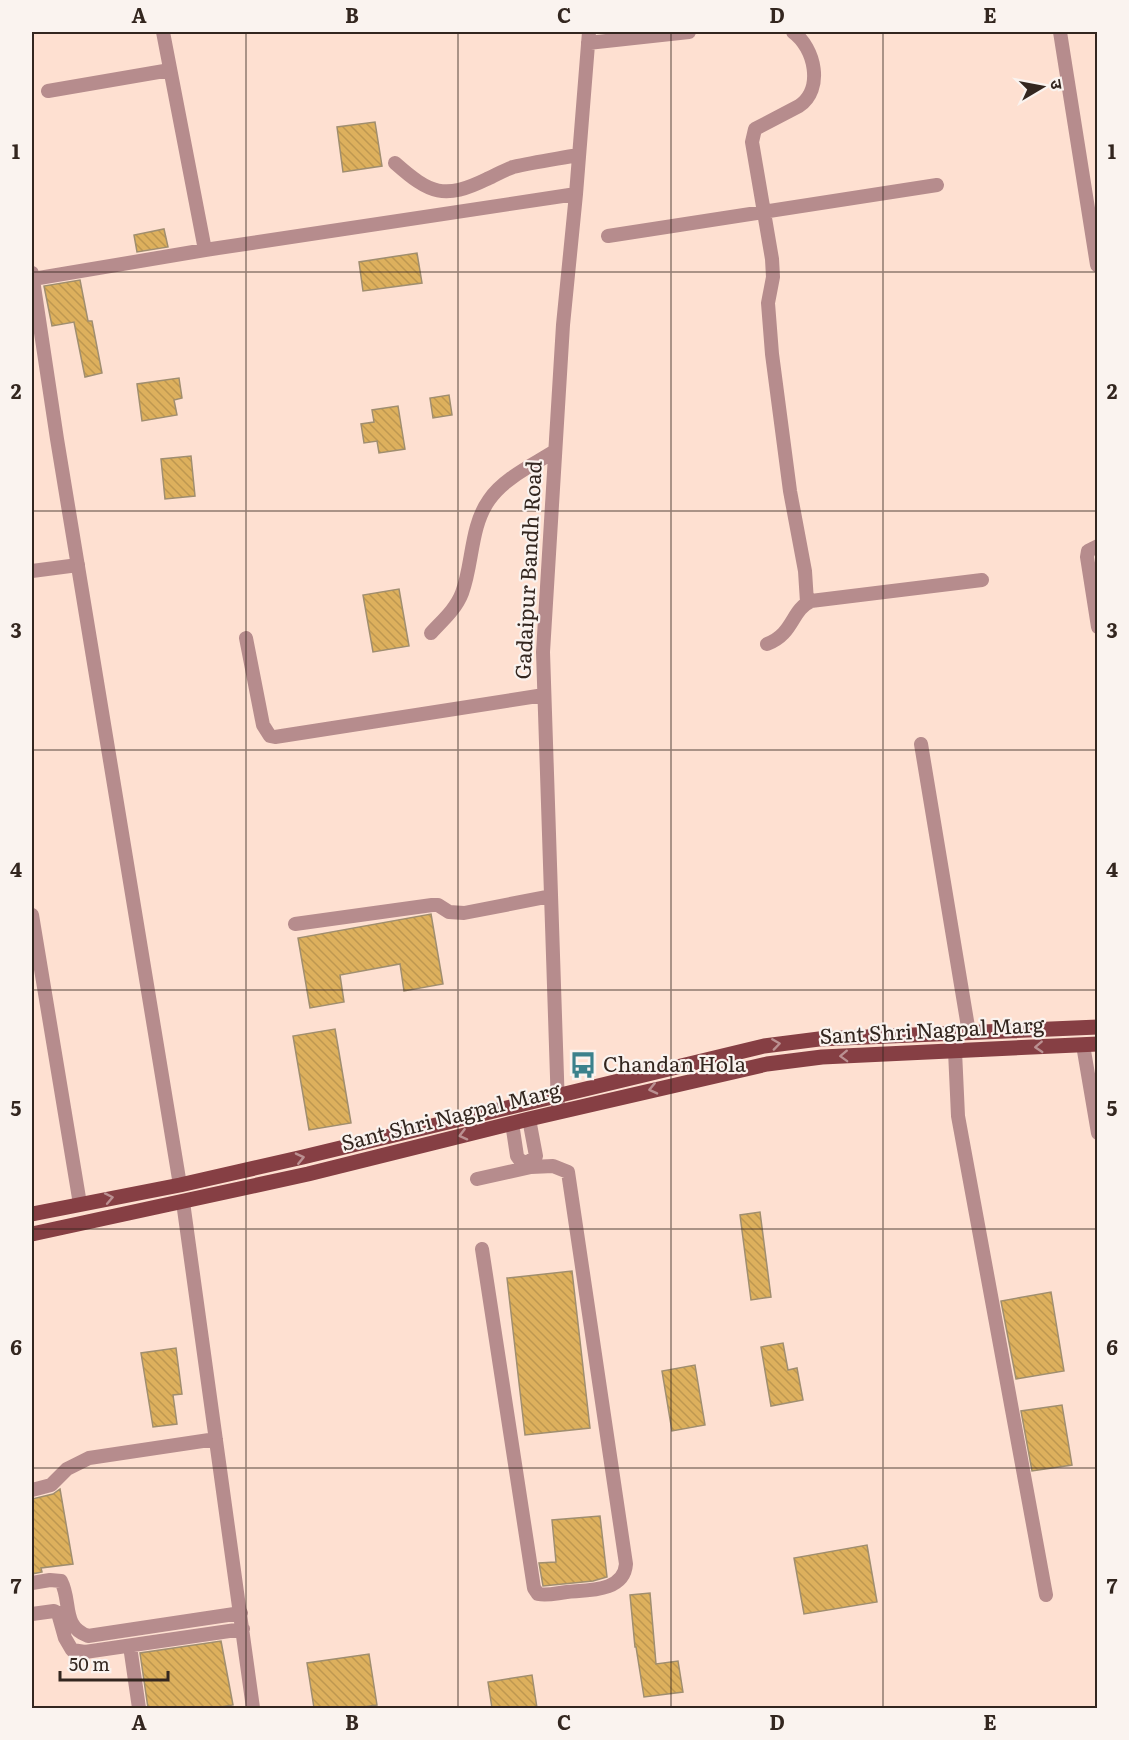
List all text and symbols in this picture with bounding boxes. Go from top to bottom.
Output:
text: A [131,0,147,29]
text: B [345,0,359,29]
text: C [557,0,571,29]
text: D [769,0,785,29]
text: E [983,0,997,29]
north arrow [1012,57,1072,117]
text: उ [1045,78,1070,92]
text: 1 [12,135,20,165]
text: 1 [1108,135,1116,165]
text: 2 [11,375,22,405]
text: 2 [1107,375,1118,405]
street label: Gadaipur Bandh Road [505,460,548,680]
text: 3 [10,614,22,644]
text: 3 [1106,614,1118,644]
text: 4 [10,853,22,883]
text: 4 [1106,853,1118,883]
street label: Sant Shri Nagpal Marg [819,1007,1045,1050]
one-way arrow [771,1039,780,1051]
one-way arrow [1035,1041,1044,1054]
place label: Chandan Hola [603,1047,747,1078]
one-way arrow [840,1049,849,1062]
bus stop icon: Chandan Hola [568,1050,598,1080]
street label: Sant Shri Nagpal Marg [337,1072,564,1157]
one-way arrow [648,1082,658,1095]
text: 5 [11,1092,22,1122]
text: 5 [1107,1092,1118,1122]
one-way arrow [458,1128,468,1141]
one-way arrow [295,1152,305,1165]
one-way arrow [104,1192,114,1205]
text: 6 [10,1331,22,1361]
text: 6 [1106,1331,1118,1361]
text: 7 [11,1570,22,1600]
text: 7 [1107,1570,1118,1600]
scale bar [60,1644,168,1682]
text: 50 m [69,1650,110,1677]
text: A [131,1706,147,1736]
text: B [345,1706,359,1736]
text: C [557,1706,571,1736]
text: D [769,1706,785,1736]
text: E [983,1706,997,1736]

